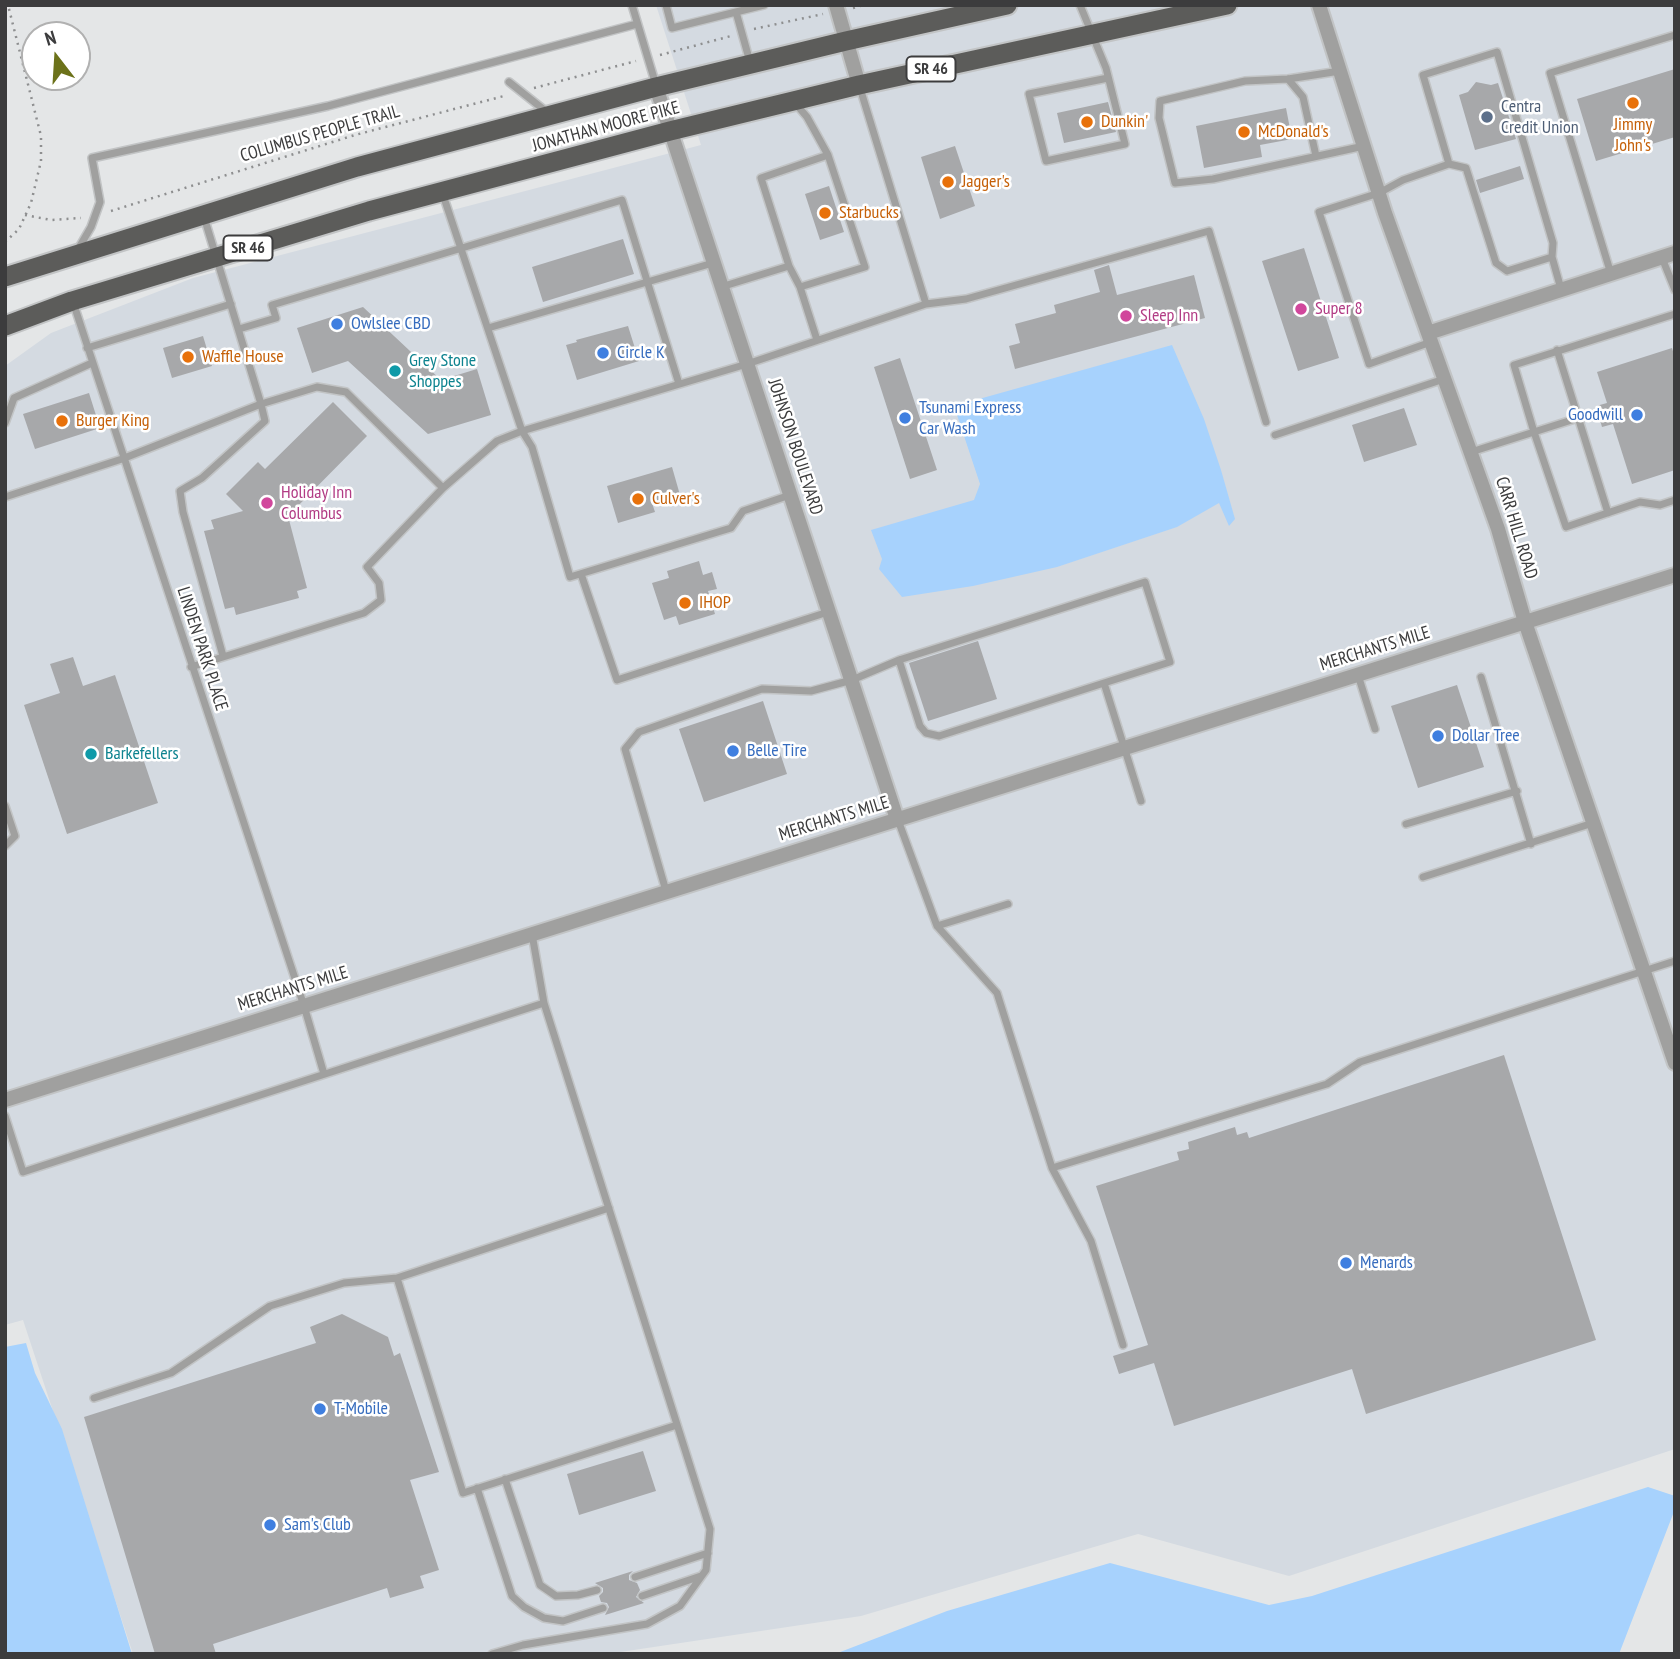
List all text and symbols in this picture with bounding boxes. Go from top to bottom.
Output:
north arrow [21,21,91,91]
text: N [42,25,59,51]
road number: SR 46 [906,57,956,82]
marker: Jimmy John's [1625,95,1641,111]
place label: Centra Credit Union [1501,96,1579,138]
street label: JONATHAN MOORE PIKE [530,97,682,157]
street label: COLUMBUS PEOPLE TRAIL [238,101,402,167]
marker: Centra Credit Union [1479,109,1495,125]
place label: Dunkin' [1101,111,1148,133]
marker: Dunkin' [1079,114,1095,130]
place label: Jimmy John's [1614,114,1652,156]
place label: McDonald's [1258,121,1329,143]
marker: McDonald's [1236,124,1252,140]
place label: Jagger's [962,171,1010,193]
marker: Jagger's [940,174,956,190]
place label: Starbucks [839,202,899,224]
marker: Starbucks [817,205,833,221]
road number: SR 46 [224,236,272,260]
place label: Super 8 [1315,298,1363,320]
marker: Super 8 [1293,301,1309,317]
place label: Sleep Inn [1140,305,1198,327]
marker: Sleep Inn [1118,308,1134,324]
place label: Owlslee CBD [351,313,431,335]
marker: Owlslee CBD [329,316,345,332]
place label: Circle K [617,342,665,364]
marker: Circle K [595,345,611,361]
place label: Waffle House [202,346,284,368]
marker: Waffle House [180,349,196,365]
place label: Grey Stone Shoppes [409,350,476,392]
marker: Grey Stone Shoppes [387,363,403,379]
street label: JOHNSON BOULEVARD [763,376,827,518]
place label: Tsunami Express Car Wash [919,397,1021,440]
place label: Goodwill [1568,404,1623,426]
marker: Goodwill [1629,407,1645,423]
place label: Burger King [76,410,150,432]
marker: Tsunami Express Car Wash [897,410,913,426]
marker: Burger King [54,413,70,429]
street label: CARR HILL ROAD [1490,474,1542,582]
place label: Holiday Inn Columbus [281,482,352,524]
place label: Culver's [652,488,700,510]
marker: Culver's [630,491,646,507]
marker: Holiday Inn Columbus [259,495,275,511]
street label: LINDEN PARK PLACE [172,584,232,714]
place label: IHOP [699,592,731,614]
marker: IHOP [677,595,693,611]
street label: MERCHANTS MILE [1317,622,1433,676]
place label: Dollar Tree [1452,725,1520,747]
marker: Dollar Tree [1430,728,1446,744]
place label: Belle Tire [747,740,807,762]
place label: Barkefellers [105,743,179,765]
marker: Belle Tire [725,743,741,759]
marker: Barkefellers [83,746,99,762]
street label: MERCHANTS MILE [776,792,892,846]
street label: MERCHANTS MILE [235,962,351,1016]
place label: Menards [1360,1252,1413,1274]
marker: Menards [1338,1255,1354,1271]
place label: T-Mobile [334,1398,388,1420]
marker: T-Mobile [312,1401,328,1417]
place label: Sam's Club [284,1514,351,1536]
marker: Sam's Club [262,1517,278,1533]

